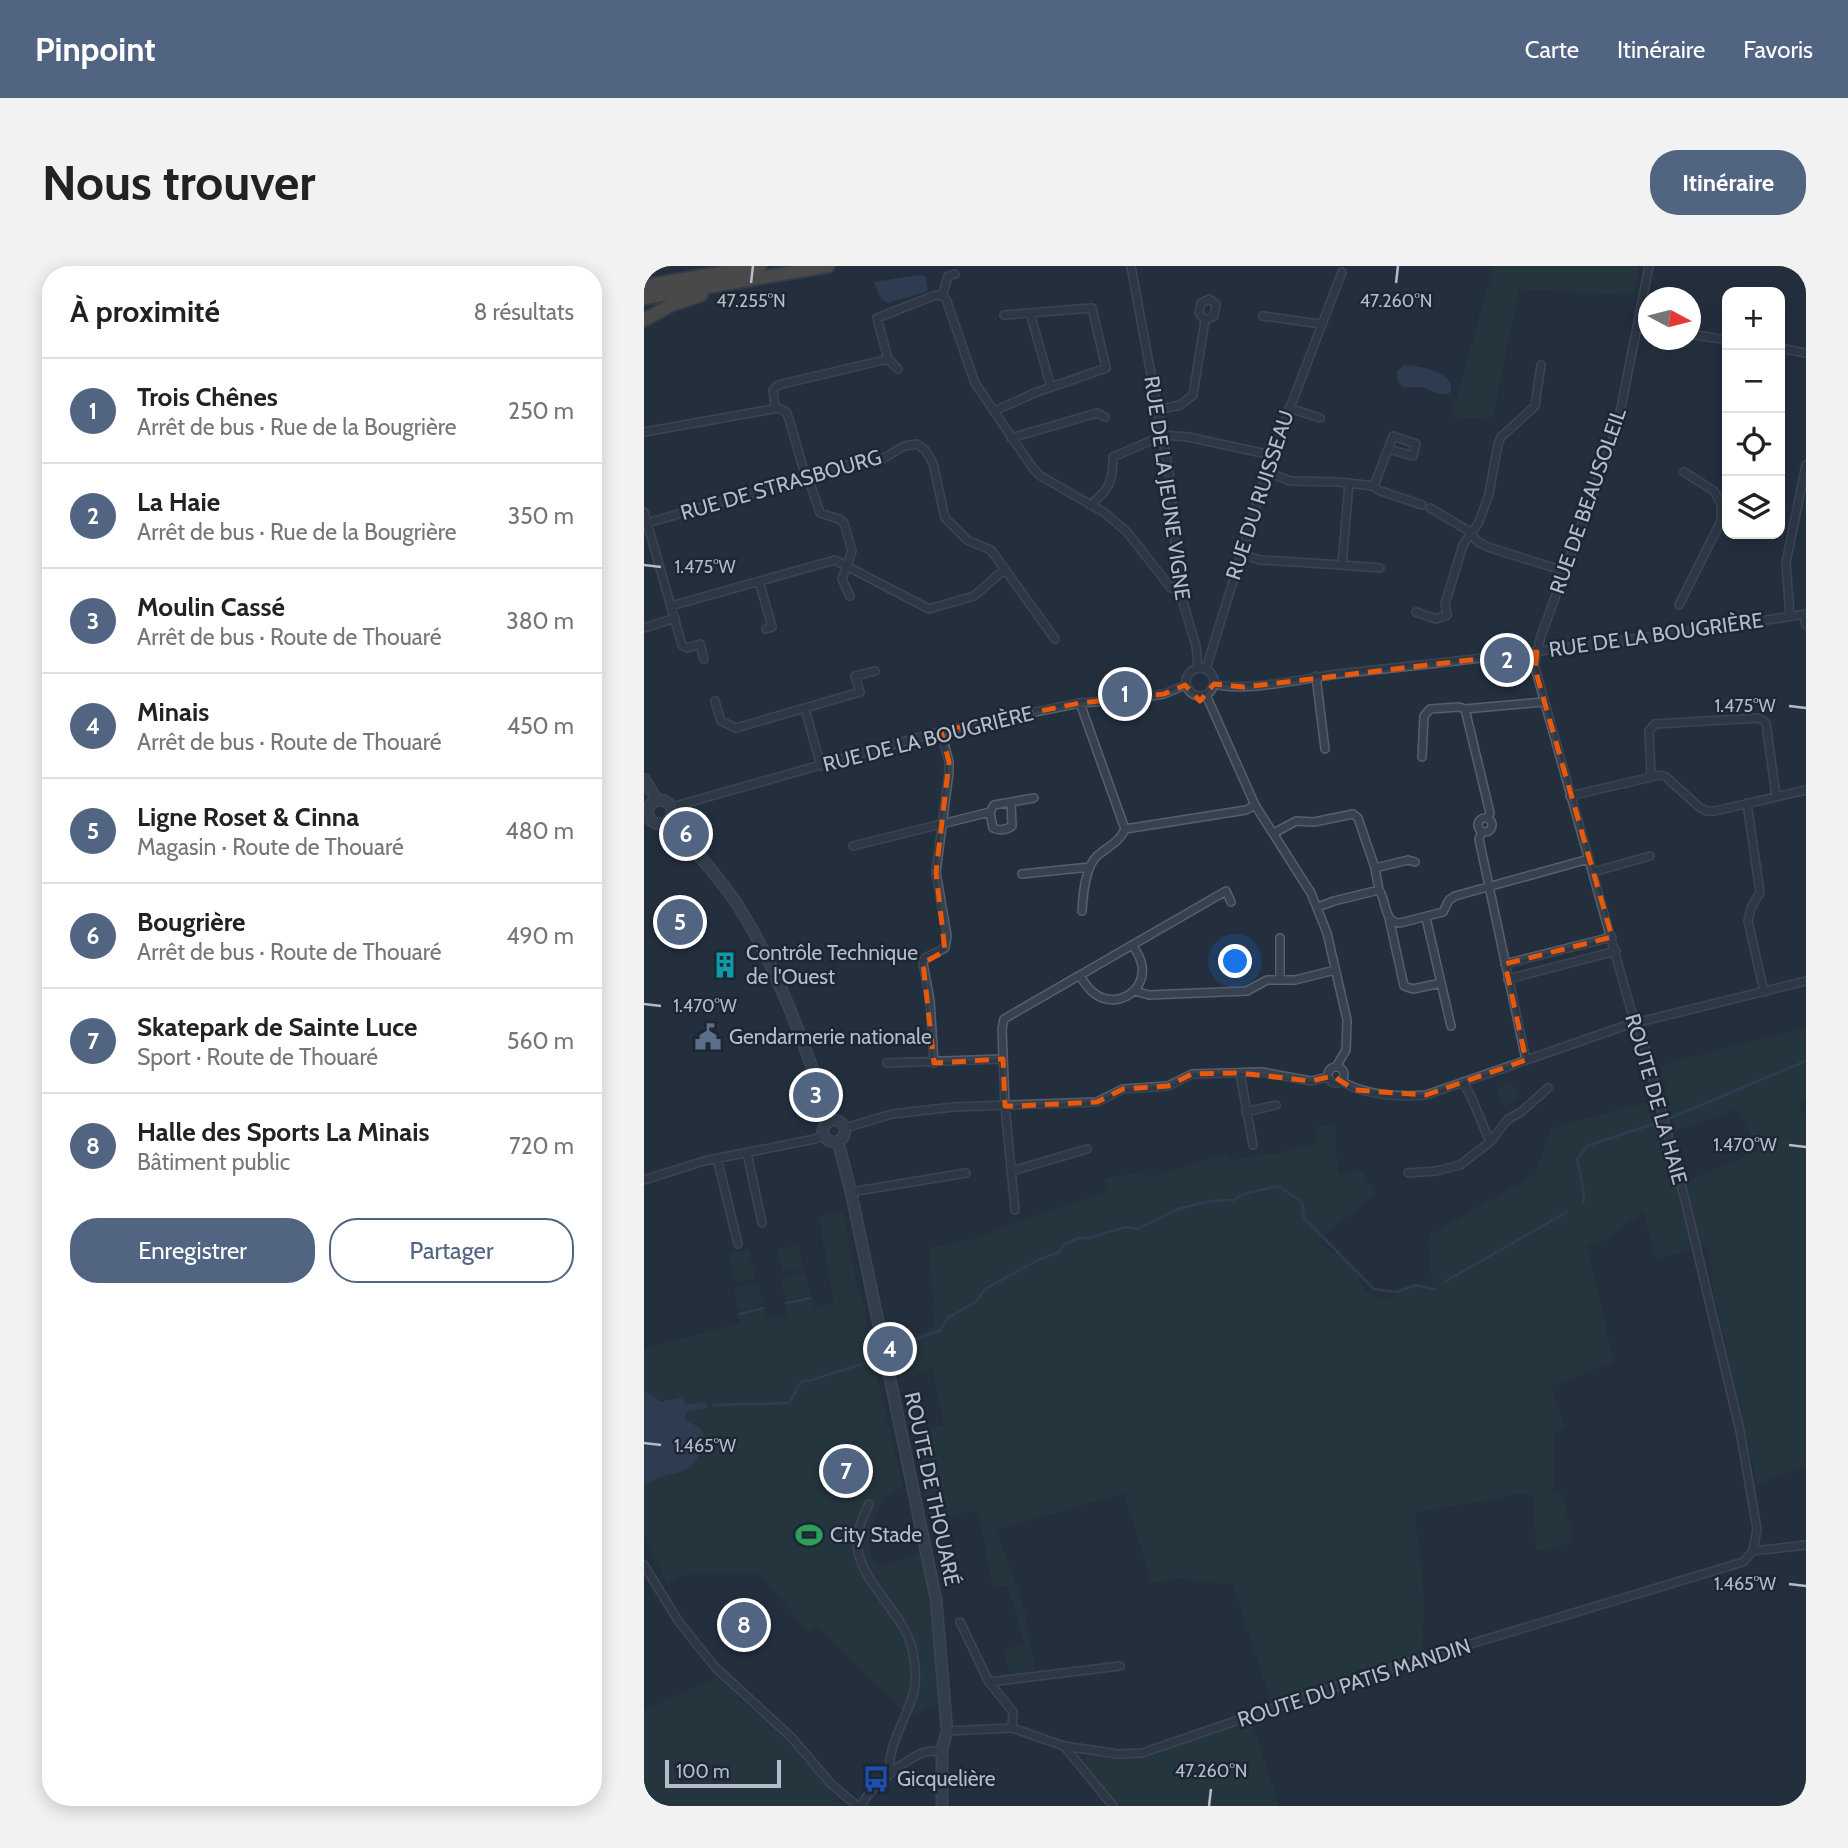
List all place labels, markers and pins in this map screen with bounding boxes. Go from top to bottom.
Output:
pin: 2 [1484,634,1530,686]
pin: 1 [1102,668,1148,720]
pin: 6 [663,808,709,860]
pin: 5 [657,896,703,948]
place label: Contrôle Technique de l'Ouest [746,940,918,989]
building icon: Contrôle Technique de l'Ouest [710,950,740,980]
public building icon: Gendarmerie nationale [693,1022,723,1052]
place label: Gendarmerie nationale [729,1024,932,1049]
pin: 3 [793,1069,839,1121]
pin: 4 [867,1323,913,1375]
pin: 7 [823,1445,869,1497]
sports icon: City Stade [794,1520,824,1550]
place label: City Stade [830,1522,922,1547]
pin: 8 [721,1599,767,1651]
bus stop icon: Gicquelière [861,1764,891,1794]
place label: Gicquelière [897,1766,996,1791]

